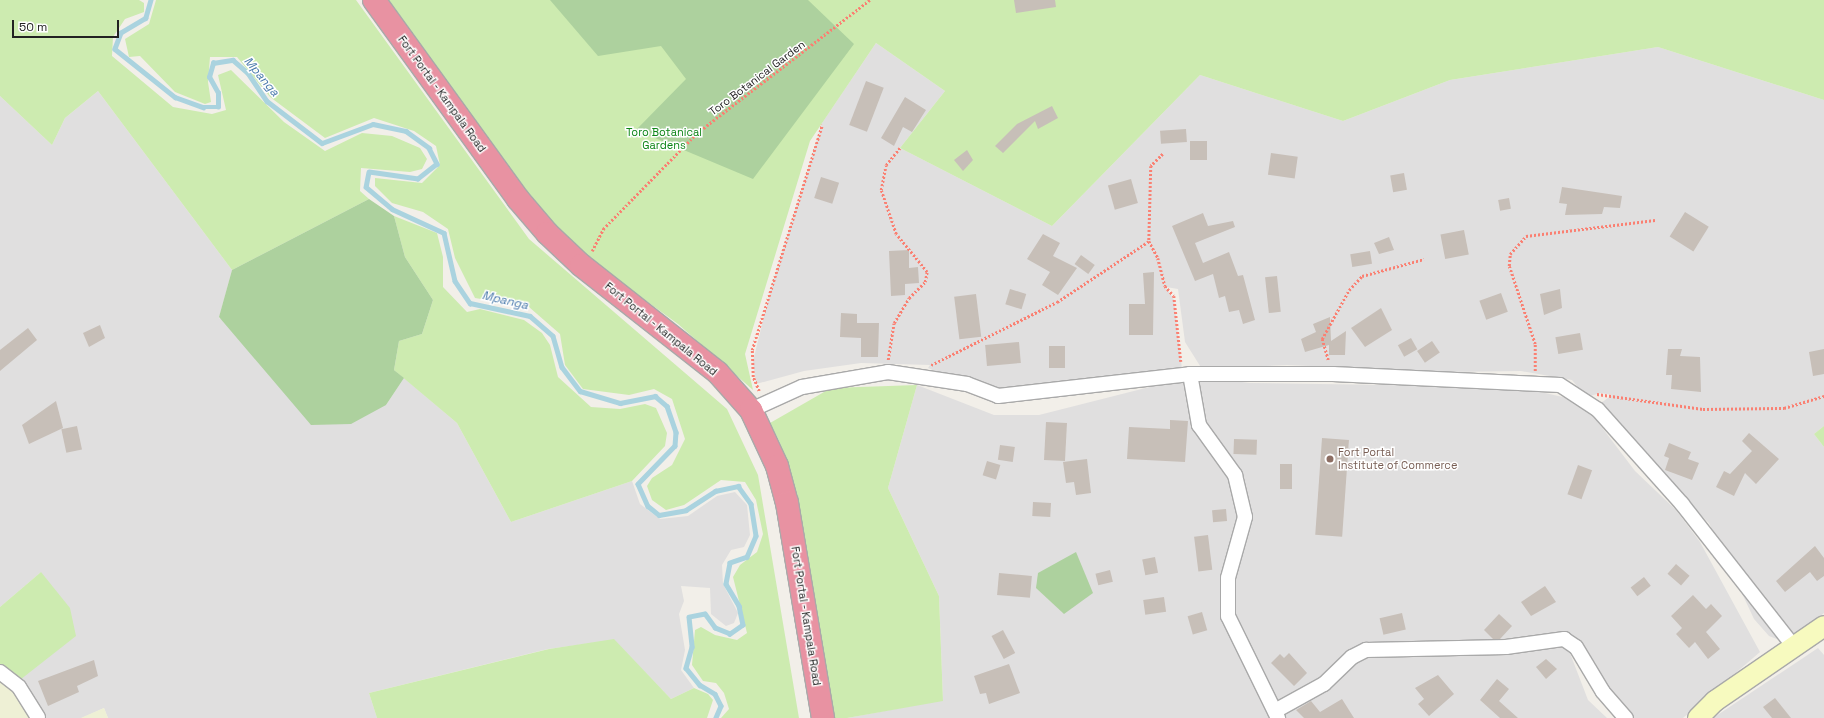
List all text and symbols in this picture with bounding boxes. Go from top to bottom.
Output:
scale bar [14,12,121,38]
text: 50 m [19,19,47,35]
street label: Fort Portal - Kampala Road [395,33,489,155]
street label: Toro Botanical Garden [706,38,808,118]
water label: Mpanga [240,54,282,100]
park label: Toro Botanical Gardens [626,126,702,152]
street label: Fort Portal - Kampala Road [602,279,720,379]
water label: Mpanga [480,289,530,313]
place label: Fort Portal Institute of Commerce [1338,446,1457,472]
marker: Fort Portal Institute of Commerce [1325,454,1335,464]
street label: Fort Portal - Kampala Road [788,545,824,687]

